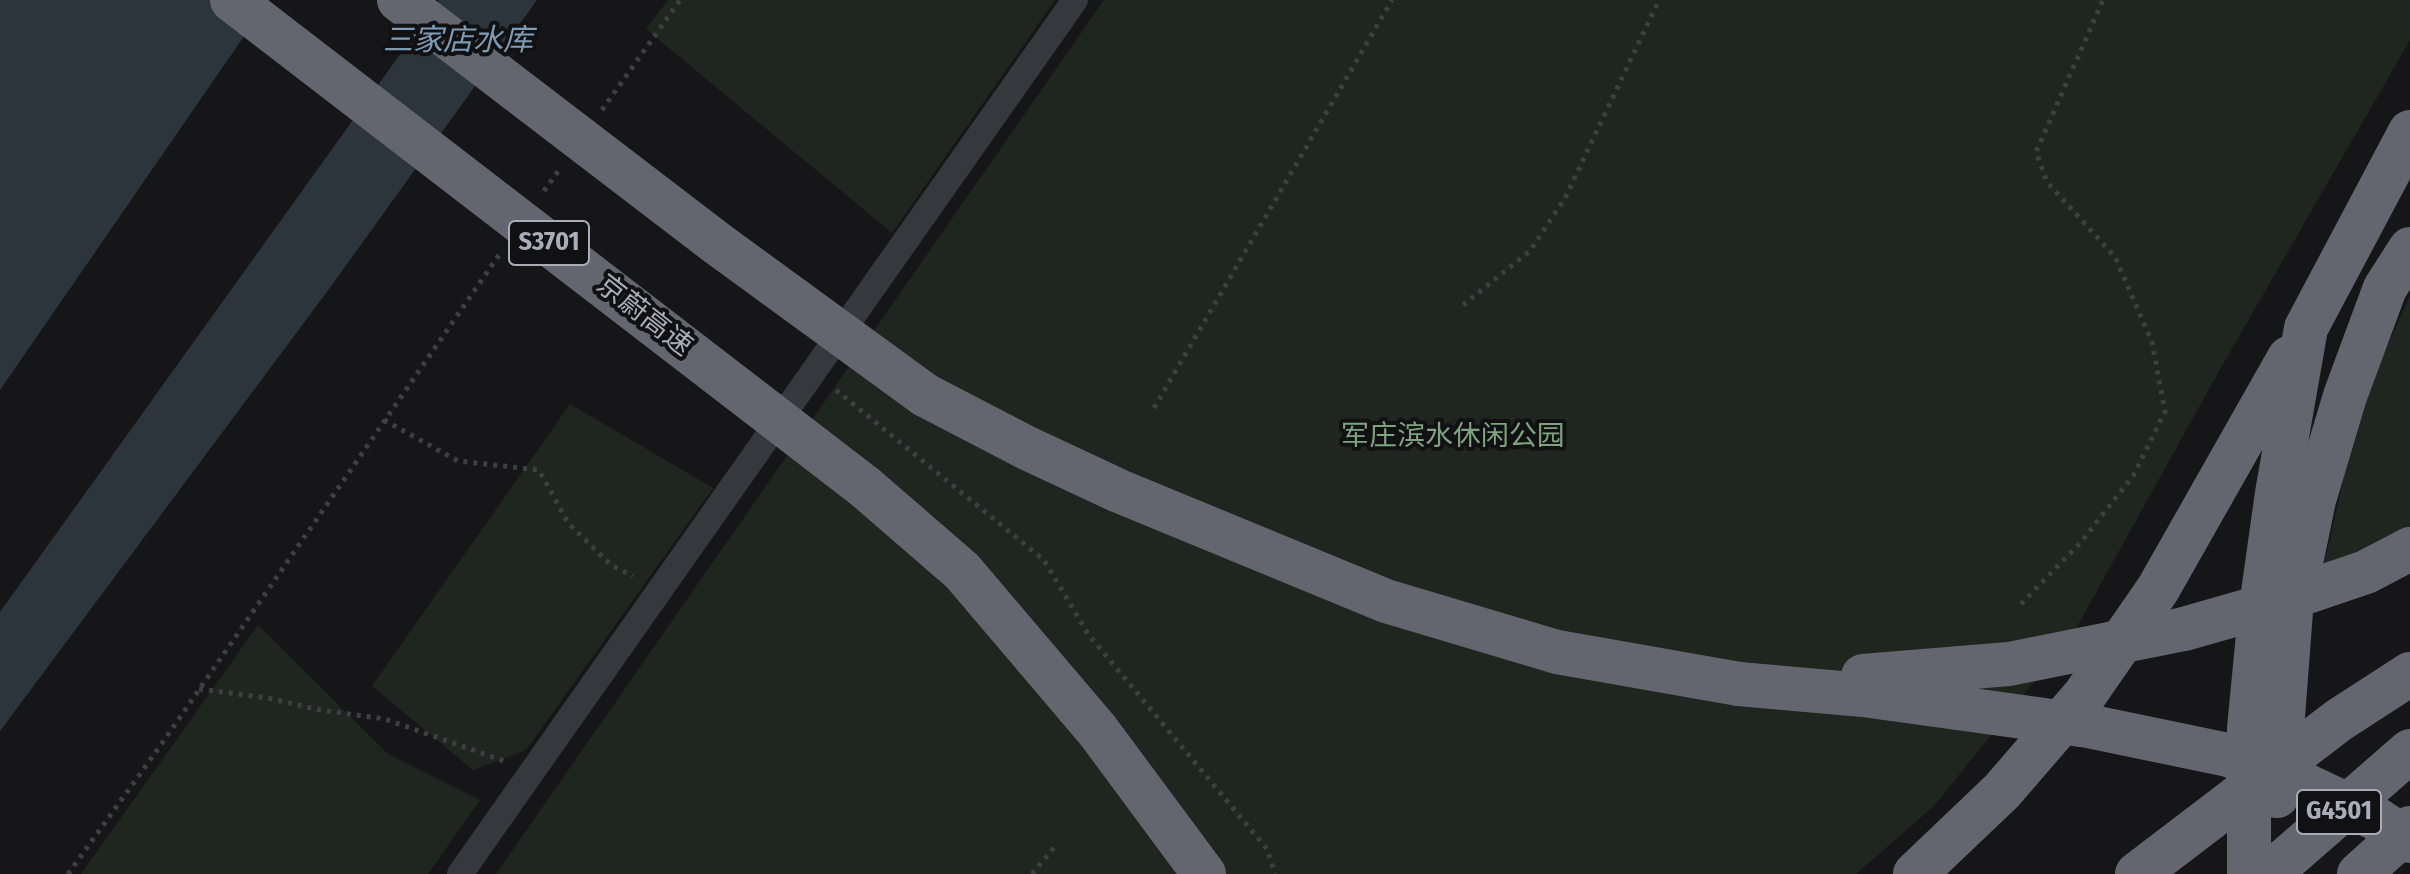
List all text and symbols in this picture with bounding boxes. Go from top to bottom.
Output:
water label: 三家店水库 [383,24,533,60]
road number: S3701 [509,221,589,265]
street label: 京蔚高速 [590,268,698,364]
park label: 军庄滨水休闲公园 [1341,420,1565,454]
road number: G4501 [2297,790,2381,834]

